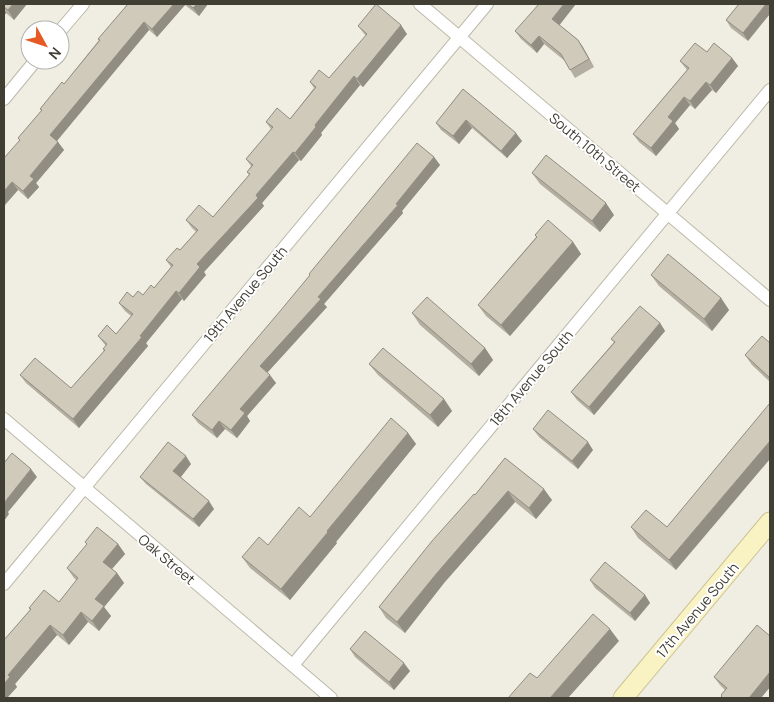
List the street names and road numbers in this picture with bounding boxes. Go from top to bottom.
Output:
street label: South 10th Street [545,108,645,196]
street label: 19th Avenue South [199,242,291,346]
street label: 18th Avenue South [485,326,577,430]
street label: Oak Street [135,530,200,589]
street label: 17th Avenue South [651,558,743,662]

